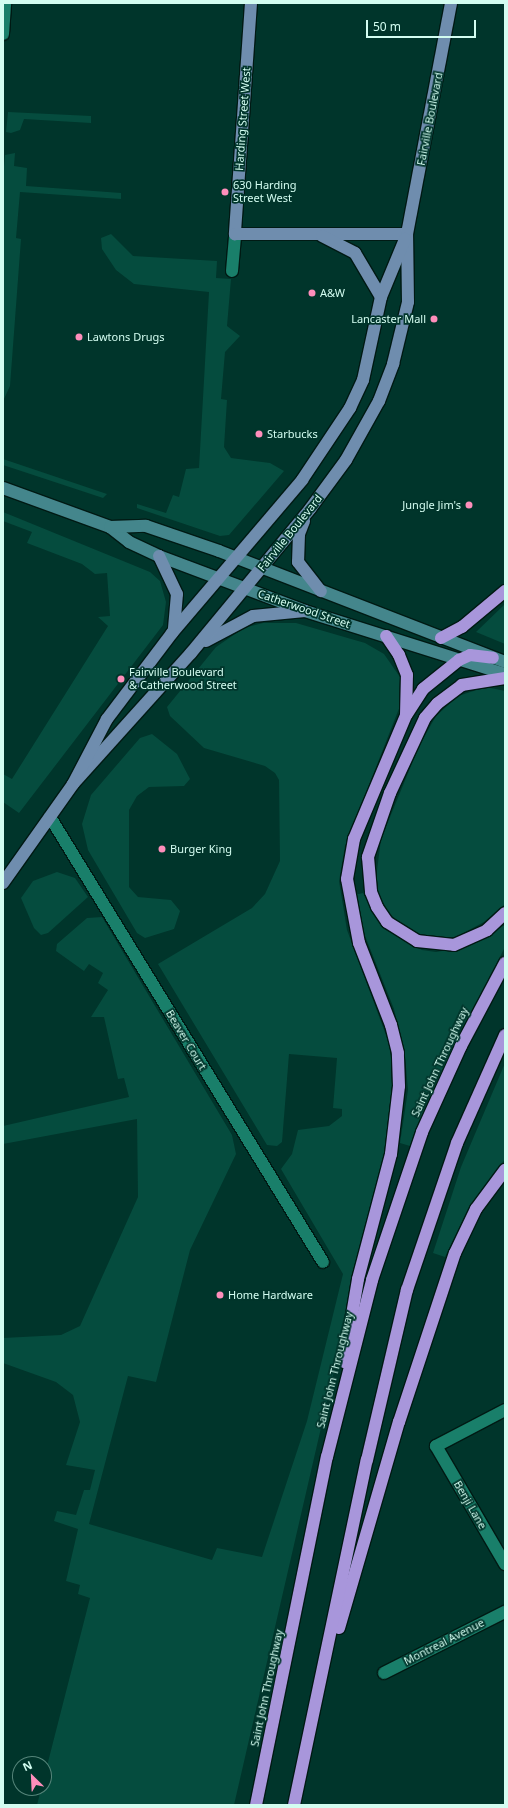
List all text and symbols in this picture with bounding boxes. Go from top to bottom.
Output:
scale bar [368,12,478,38]
text: 50 m [373,18,401,35]
street label: Harding Street West [233,67,253,171]
street label: Fairville Boulevard [414,71,446,167]
place label: 630 Harding Street West [233,179,297,205]
marker: 630 Harding Street West [220,187,230,197]
place label: A&W [320,286,345,300]
marker: A&W [307,288,317,298]
place label: Lancaster Mall [351,312,426,326]
marker: Lancaster Mall [429,314,439,324]
place label: Lawtons Drugs [87,330,165,344]
marker: Lawtons Drugs [74,332,84,342]
place label: Starbucks [267,427,318,441]
marker: Starbucks [254,429,264,439]
street label: Fairville Boulevard [255,492,325,574]
place label: Jungle Jim's [402,498,461,512]
marker: Jungle Jim's [464,500,474,510]
street label: Catherwood Street [256,587,352,631]
place label: Fairville Boulevard & Catherwood Street [129,666,237,692]
marker: Fairville Boulevard & Catherwood Street [116,674,126,684]
place label: Burger King [170,842,232,856]
marker: Burger King [157,844,167,854]
street label: Saint John Throughway [409,1005,471,1119]
street label: Beaver Court [163,1008,209,1072]
place label: Home Hardware [228,1288,313,1302]
marker: Home Hardware [215,1290,225,1300]
street label: Saint John Throughway [314,1310,356,1430]
street label: Benji Lane [451,1478,489,1532]
street label: Montreal Avenue [402,1616,486,1668]
street label: Saint John Throughway [248,1628,286,1748]
north arrow [12,1756,52,1796]
text: N [20,1757,34,1774]

